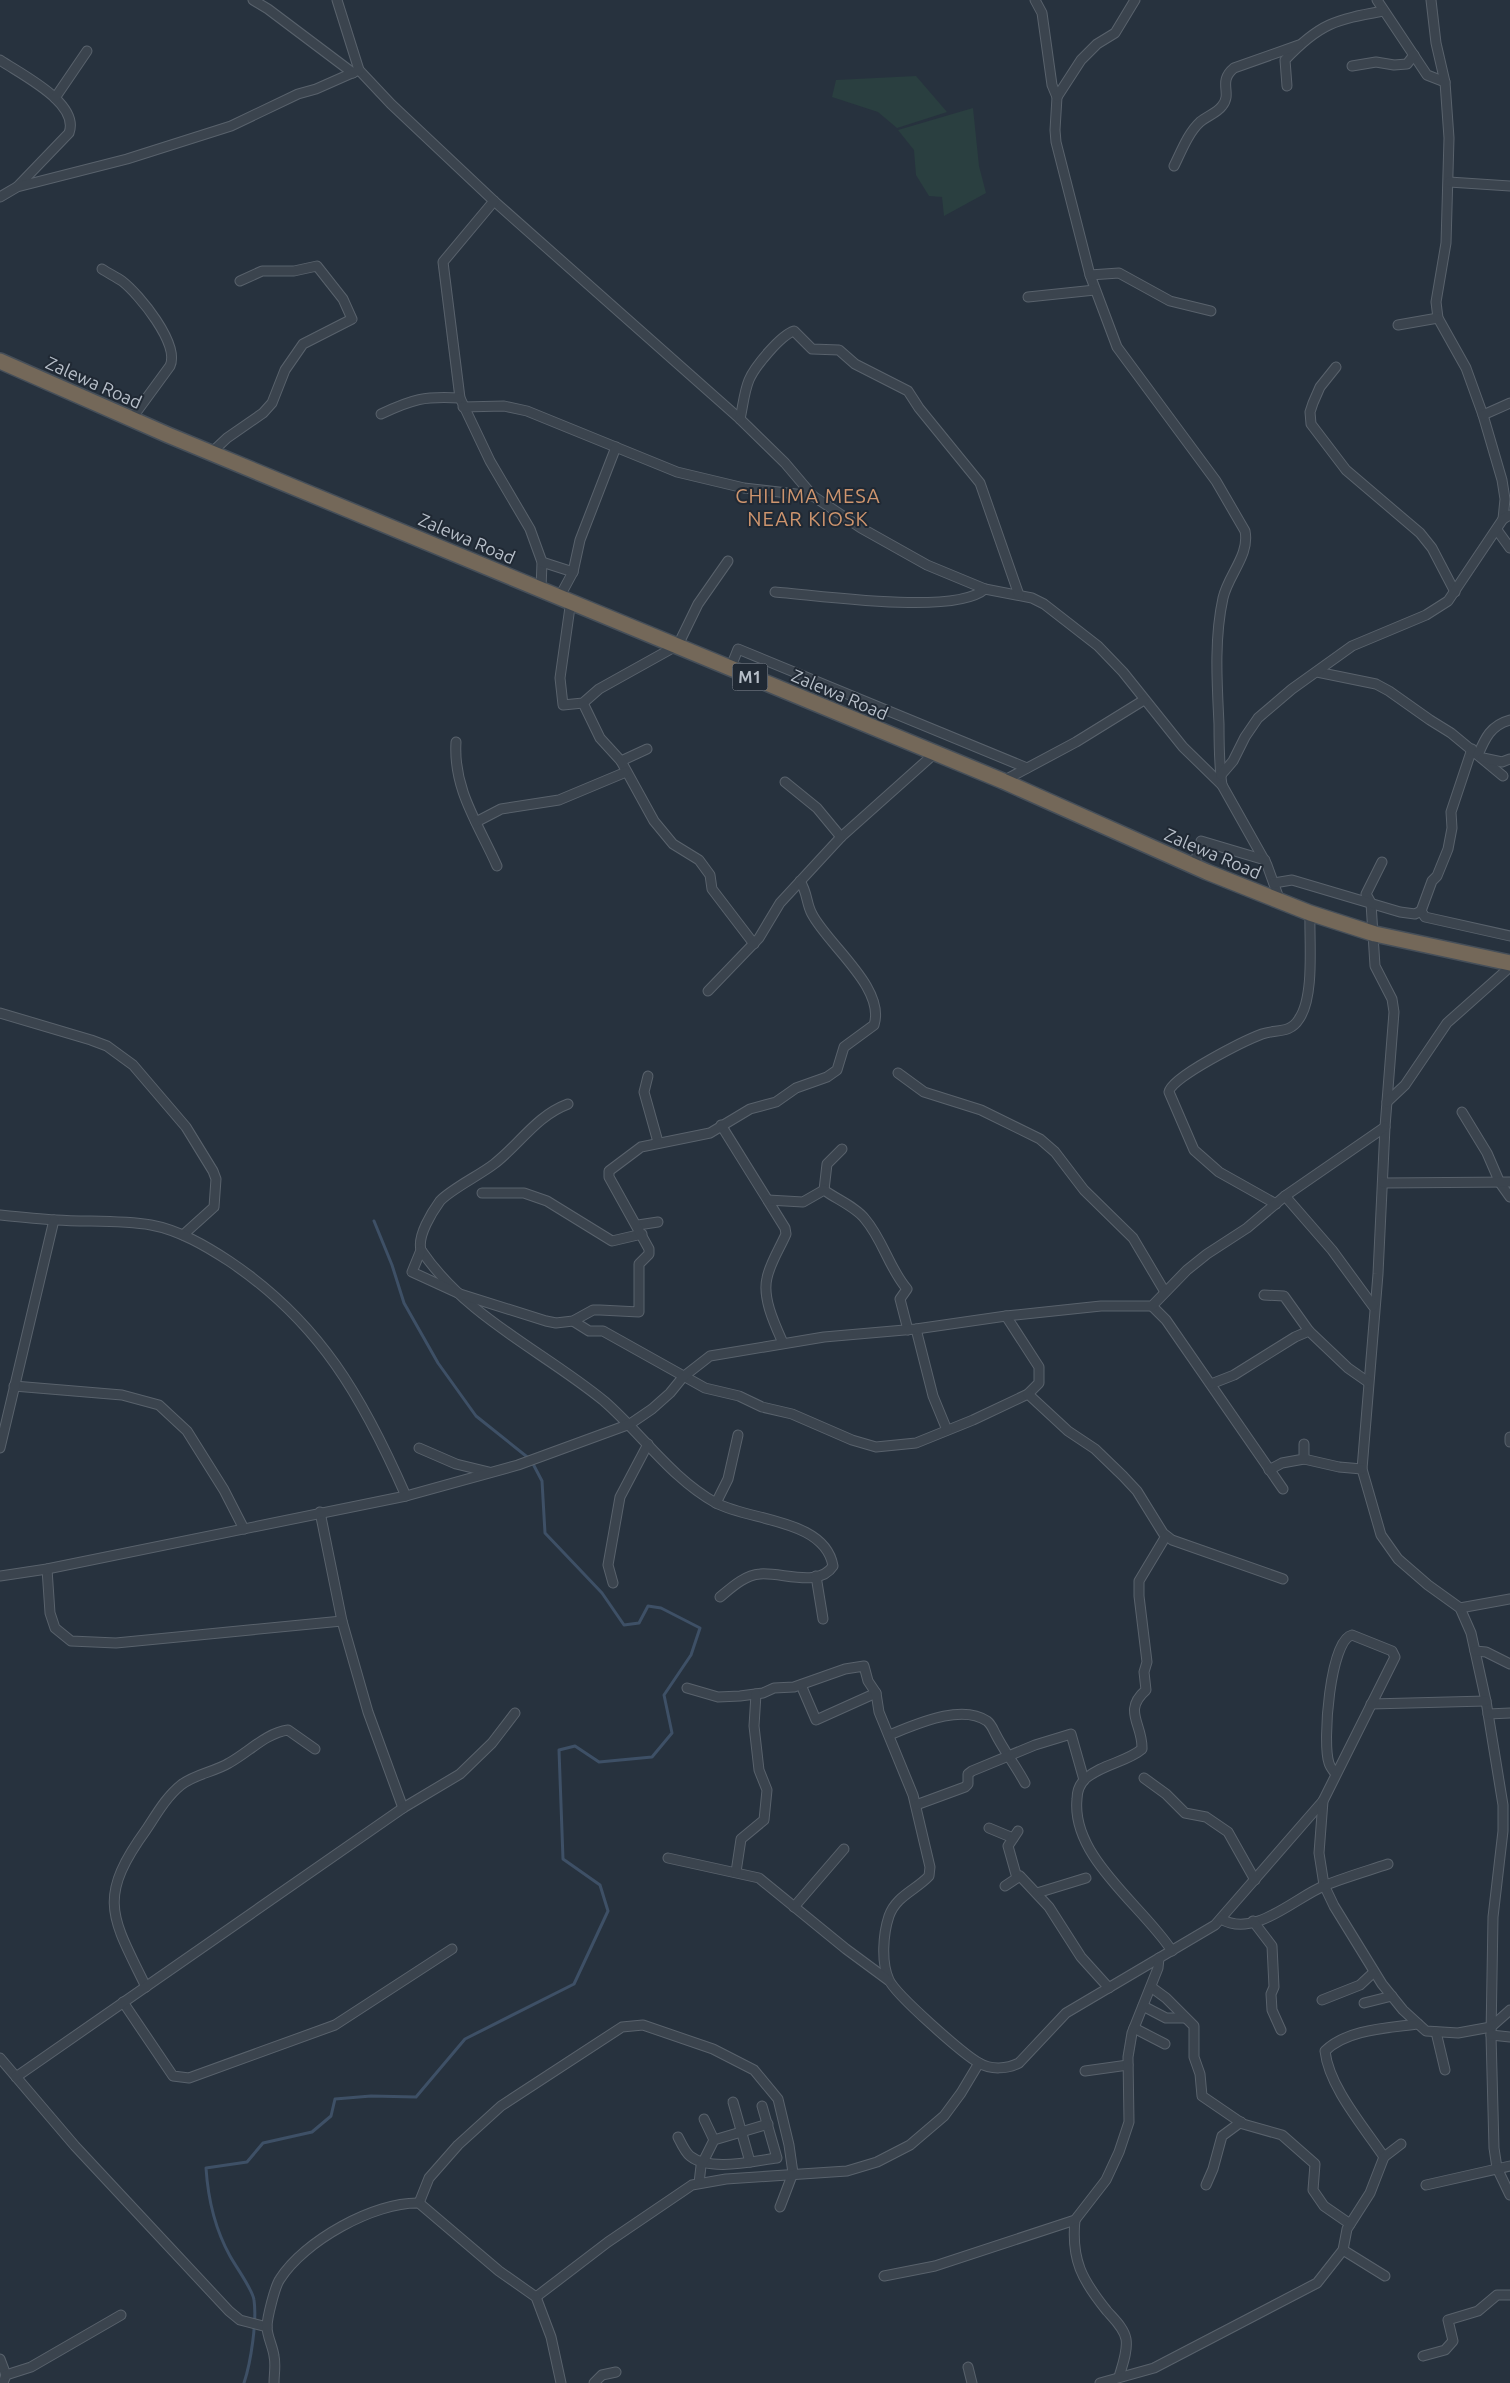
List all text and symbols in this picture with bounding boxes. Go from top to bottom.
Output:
street label: Zalewa Road [43,352,145,412]
district label: CHILIMA MESA NEAR KIOSK [735,484,881,530]
street label: Zalewa Road [416,509,518,567]
road number: M1 [732,664,768,690]
street label: Zalewa Road [789,665,891,723]
street label: Zalewa Road [1162,824,1264,882]

